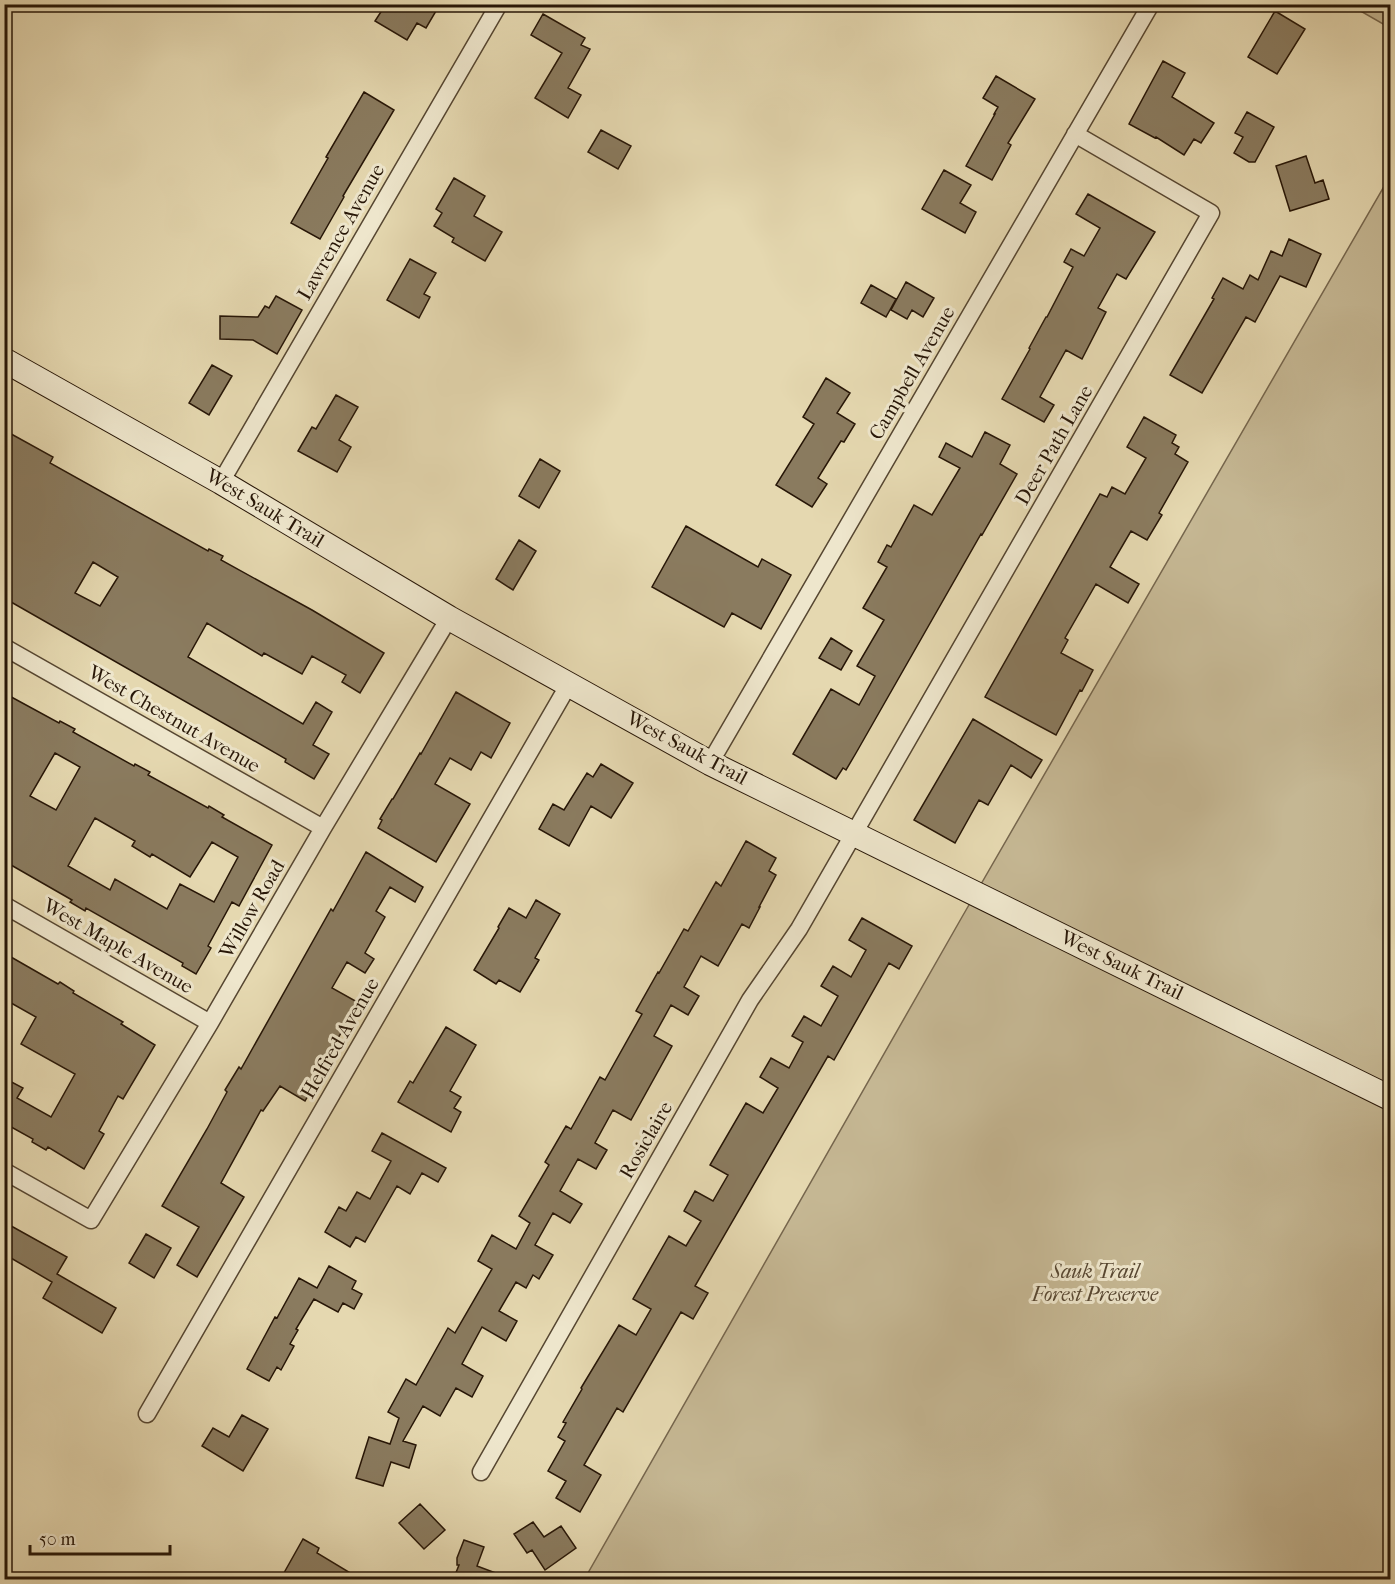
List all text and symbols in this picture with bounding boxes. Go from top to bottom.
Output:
street label: Lawrence Avenue [293,160,389,304]
street label: Campbell Avenue [864,302,960,444]
street label: Deer Path Lane [1010,381,1098,509]
street label: West Sauk Trail [201,463,329,553]
street label: West Chestnut Avenue [83,660,264,778]
street label: West Sauk Trail [622,706,752,790]
street label: Willow Road [214,855,290,963]
street label: West Maple Avenue [38,893,197,998]
street label: West Sauk Trail [1056,925,1188,1005]
street label: Helfred Avenue [296,973,384,1102]
street label: Rosiclaire [615,1097,677,1183]
park label: Sauk Trail Forest Preserve [1031,1260,1159,1306]
scale bar [30,1518,170,1556]
text: 50 m [39,1529,76,1550]

